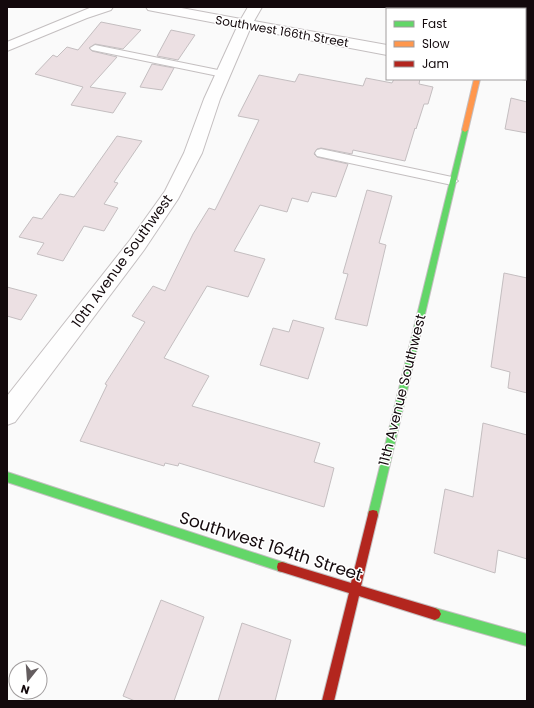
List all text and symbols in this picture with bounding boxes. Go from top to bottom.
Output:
legend [386,8,526,80]
street label: Southwest 166th Street [214,11,350,51]
text: Fast [422,15,447,32]
text: Slow [422,35,450,52]
text: Jam [422,55,449,72]
street label: 10th Avenue Southwest [67,190,177,332]
street label: 11th Avenue Southwest [373,312,431,468]
street label: Southwest 164th Street [176,505,366,587]
north arrow [8,660,48,700]
text: N [19,681,31,698]

